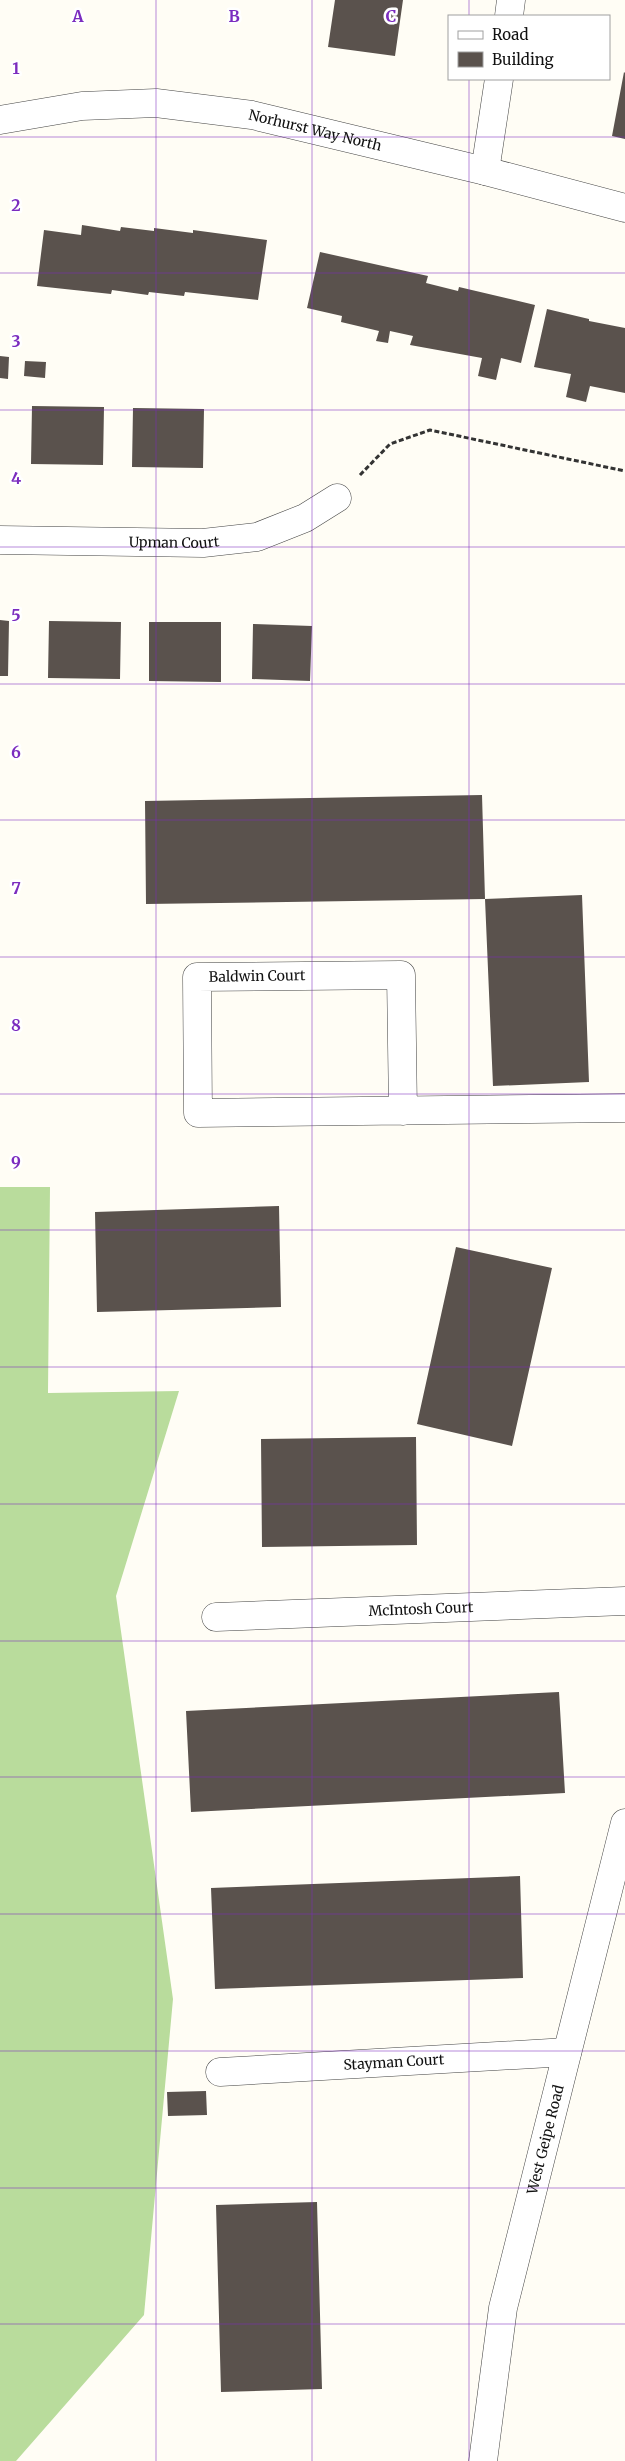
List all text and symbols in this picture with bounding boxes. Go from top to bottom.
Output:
text: A [71,6,84,26]
text: B [228,6,240,26]
text: C [386,6,396,26]
legend [448,15,610,80]
text: Road [492,25,528,44]
text: Building [492,50,554,69]
text: 1 [12,58,20,78]
street label: Norhurst Way North [247,106,383,155]
text: 2 [11,195,21,215]
text: 3 [11,331,21,351]
text: 4 [11,468,21,488]
street label: Upman Court [129,532,221,552]
text: 5 [11,605,21,625]
text: 6 [11,742,21,762]
text: 7 [11,878,21,898]
street label: Baldwin Court [208,966,306,986]
text: 8 [11,1015,21,1035]
text: 9 [11,1152,21,1172]
street label: McIntosh Court [368,1598,474,1620]
street label: Stayman Court [343,2050,445,2074]
street label: West Geipe Road [523,2082,568,2197]

